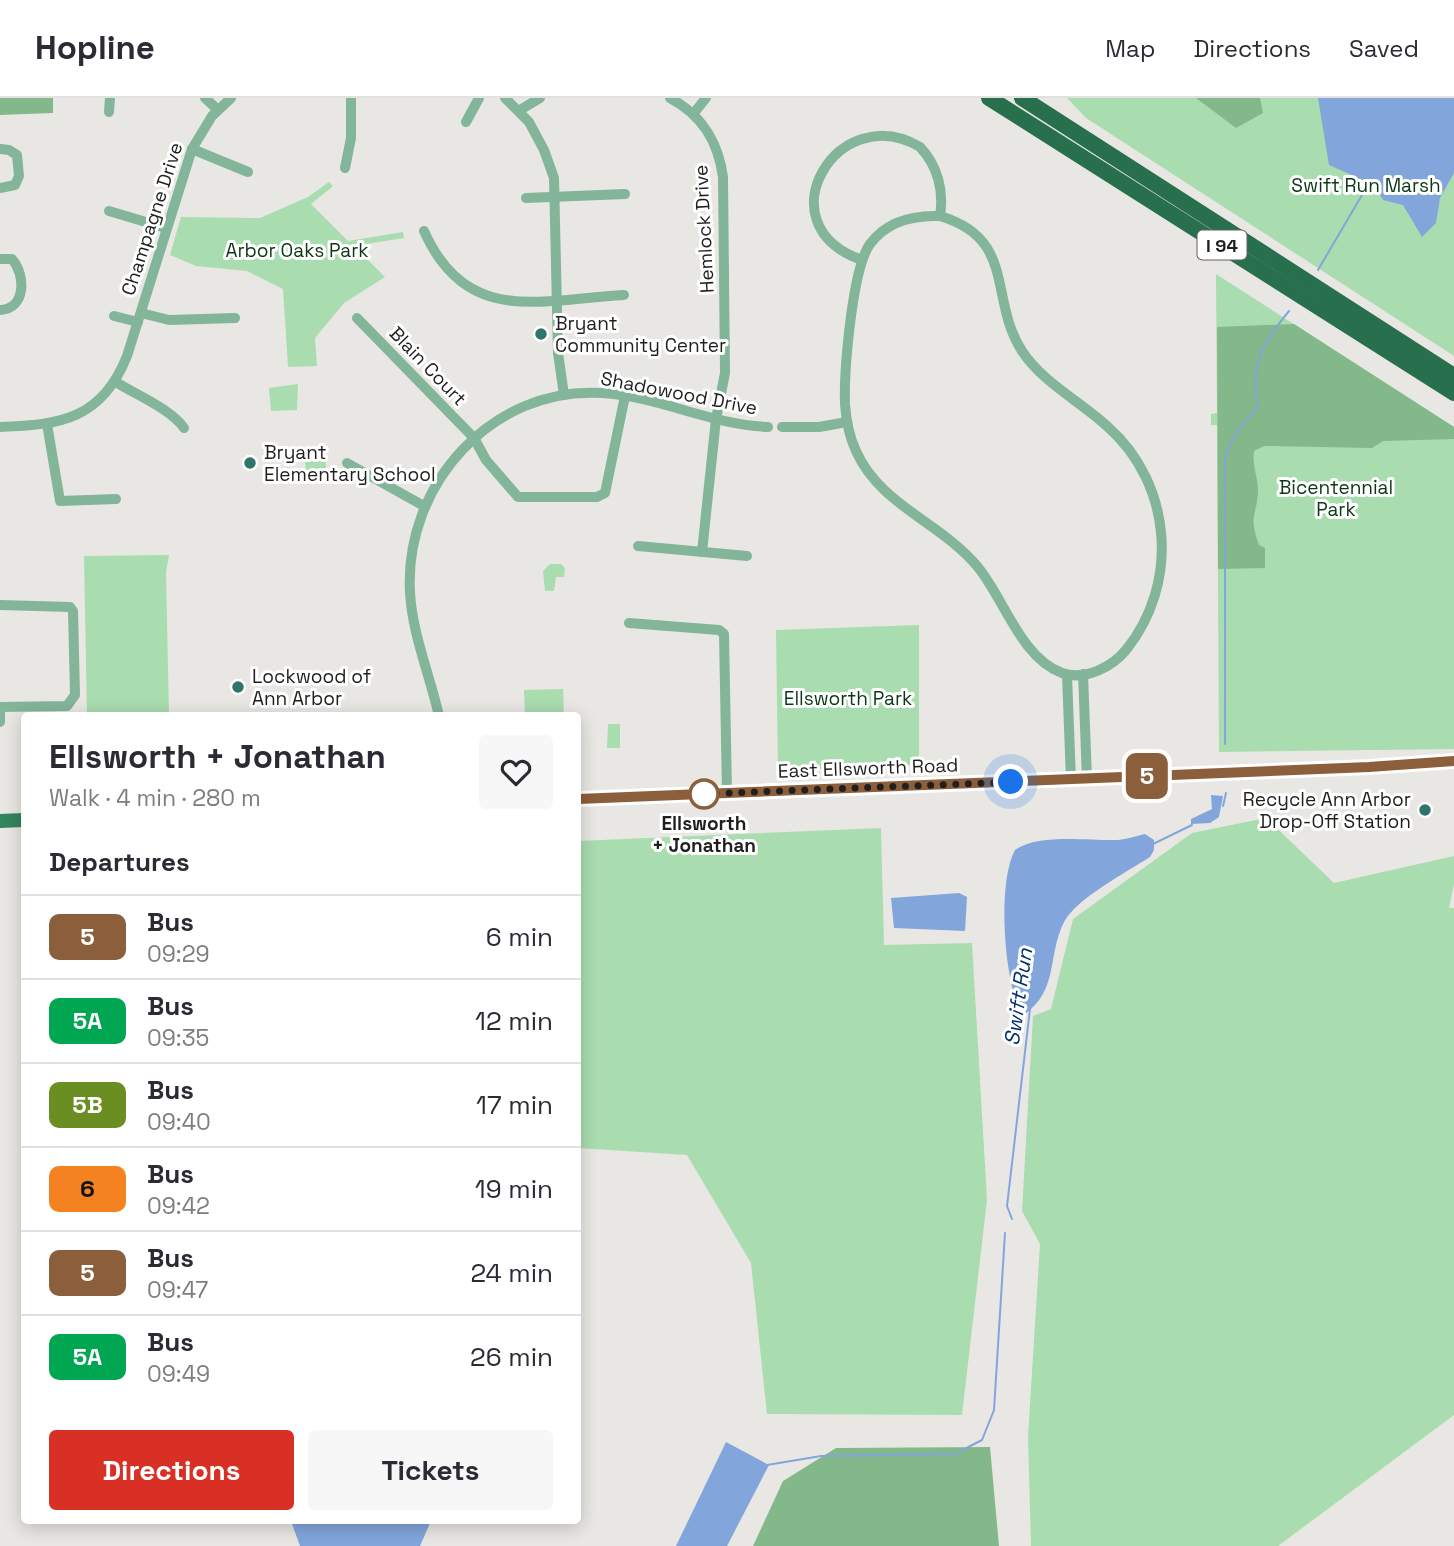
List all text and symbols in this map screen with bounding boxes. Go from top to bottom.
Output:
text: Hopline [35,27,155,69]
text: Map [1105,33,1155,64]
text: Directions [1193,33,1311,64]
text: Saved [1349,33,1419,64]
street label: Champagne Drive [115,139,189,299]
street label: Hemlock Drive [688,164,720,294]
park label: Swift Run Marsh [1291,173,1441,198]
road number: I 94 [1198,230,1246,260]
park label: Arbor Oaks Park [225,238,369,263]
place label: Bryant Community Center [555,311,726,358]
street label: Blain Court [384,321,472,411]
marker: Bryant Community Center [533,326,549,342]
street label: Shadowood Drive [599,366,759,420]
place label: Bryant Elementary School [264,440,436,487]
marker: Bryant Elementary School [242,455,258,471]
park label: Bicentennial Park [1279,475,1393,522]
place label: Lockwood of Ann Arbor [252,664,371,711]
marker: Lockwood of Ann Arbor [230,679,246,695]
park label: Ellsworth Park [784,686,912,711]
button: heart [479,735,553,809]
text: Ellsworth + Jonathan [49,736,386,778]
street label: East Ellsworth Road [777,752,959,784]
line badge: 5 [1124,753,1170,799]
text: 5 [1140,760,1154,791]
your location [993,764,1028,799]
marker: Ellsworth + Jonathan [689,779,719,809]
text: Walk · 4 min · 280 m [49,783,261,813]
place label: Recycle Ann Arbor Drop-Off Station [1243,787,1411,834]
marker: Recycle Ann Arbor Drop-Off Station [1417,802,1433,818]
place label: Ellsworth + Jonathan [652,811,756,858]
text: Departures [49,845,190,879]
text: Bus [147,905,194,939]
text: 6 min [486,920,553,954]
text: 5 [80,921,95,952]
text: 09:29 [147,939,210,969]
water label: Swift Run [998,946,1038,1047]
text: Bus [147,989,194,1023]
text: 12 min [475,1004,553,1038]
text: 5A [73,1005,102,1036]
text: 09:35 [147,1023,209,1053]
text: Bus [147,1073,194,1107]
text: 17 min [476,1088,553,1122]
text: 5B [72,1089,103,1120]
text: 09:40 [147,1107,211,1137]
text: Bus [147,1157,194,1191]
text: 19 min [475,1172,553,1206]
text: 6 [80,1173,95,1204]
text: 09:42 [147,1191,210,1221]
text: Bus [147,1241,194,1275]
text: 24 min [470,1256,553,1290]
text: 5 [80,1257,95,1288]
text: 09:47 [147,1275,208,1305]
text: Bus [147,1325,194,1359]
text: 26 min [470,1340,553,1374]
text: 5A [73,1341,102,1372]
text: 09:49 [147,1359,210,1389]
button: Directions [49,1430,294,1510]
button: Tickets [308,1430,553,1510]

